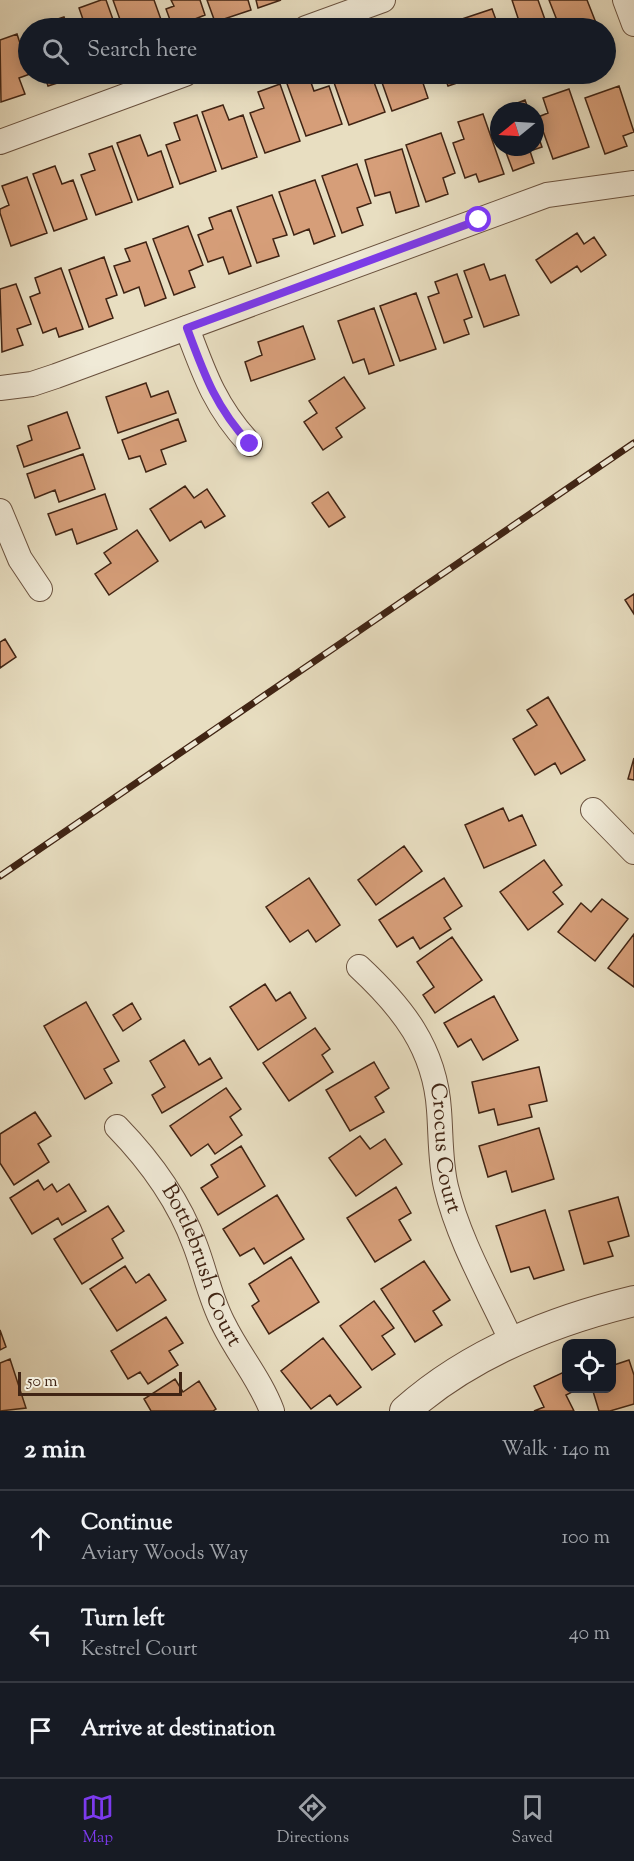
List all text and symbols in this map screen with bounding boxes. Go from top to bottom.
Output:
search box [18,18,616,84]
icon: search [39,35,72,68]
text: Search here [87,35,197,67]
north arrow [490,102,544,156]
route start [465,206,491,232]
route end [236,430,262,456]
street label: Crocus Court [420,1080,469,1218]
street label: Bottlebrush Court [152,1178,249,1354]
map controls [562,1339,616,1393]
button: locate [562,1339,616,1393]
scale bar [18,1369,182,1396]
text: 50 m [27,1371,58,1394]
text: 2 min [24,1432,86,1469]
text: Walk · 140 m [501,1436,610,1465]
text: Continue [81,1508,172,1540]
icon: ahead [24,1522,57,1555]
text: 100 m [561,1524,610,1553]
text: Aviary Woods Way [81,1540,248,1569]
text: Turn left [81,1604,164,1636]
icon: left [24,1618,57,1651]
text: 40 m [569,1620,610,1649]
text: Kestrel Court [81,1636,198,1665]
icon: arrive [24,1714,57,1747]
text: Arrive at destination [81,1714,276,1746]
tab: Map [81,1791,114,1850]
tab: Directions [277,1791,349,1850]
tab: Saved [512,1791,553,1850]

